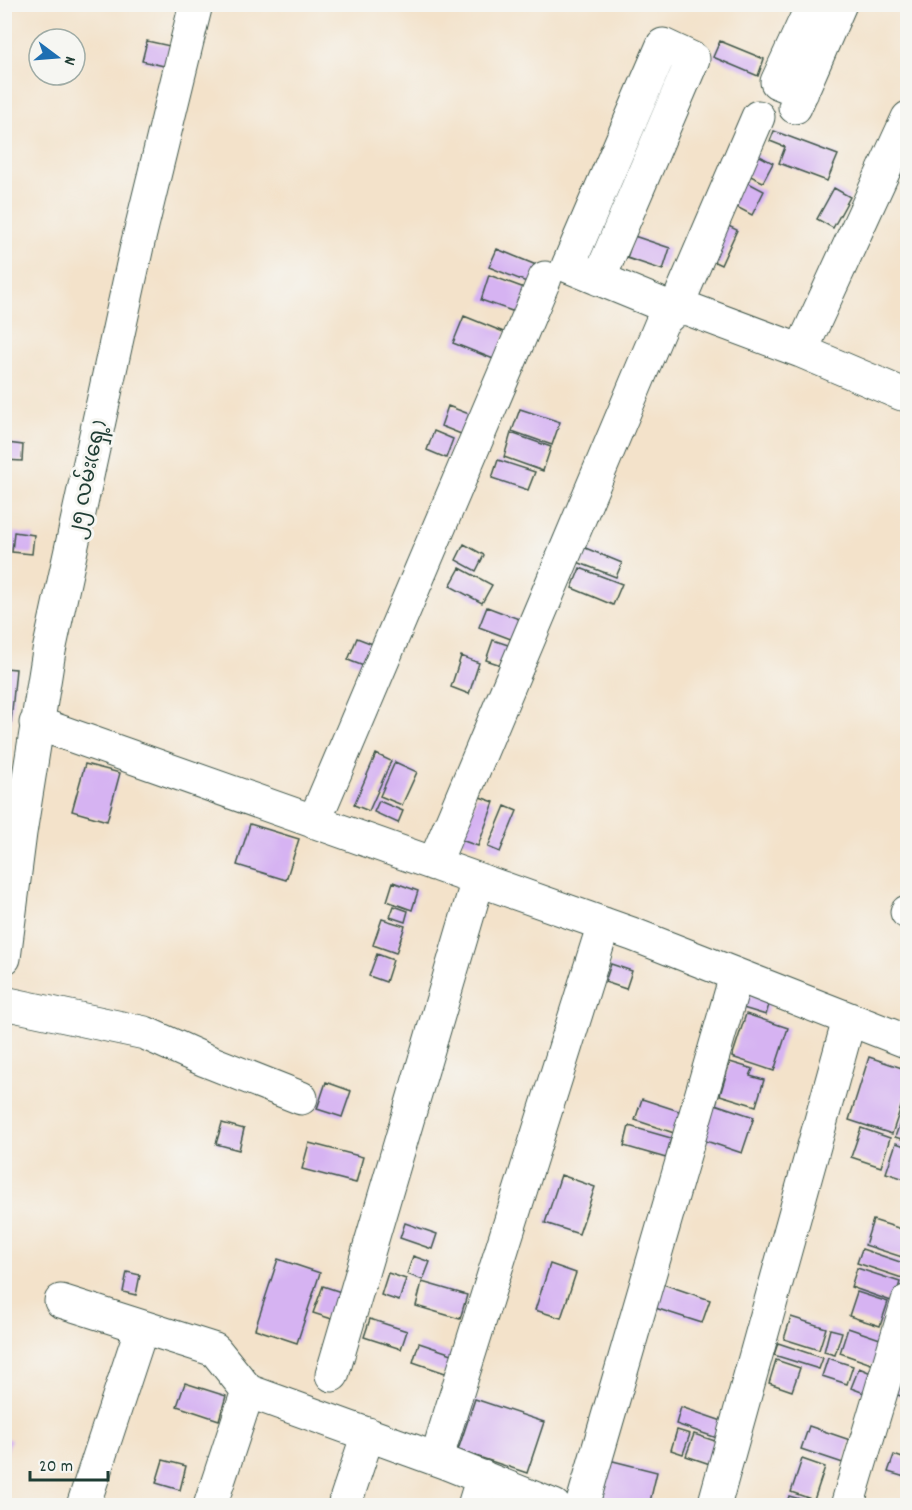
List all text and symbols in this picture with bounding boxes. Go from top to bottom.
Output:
north arrow [27,27,87,87]
text: N [57,53,81,68]
street label: ၂၅ လမ်း(ရှေ့) [58,417,116,542]
scale bar [30,1444,108,1482]
text: 20 m [39,1455,73,1480]

